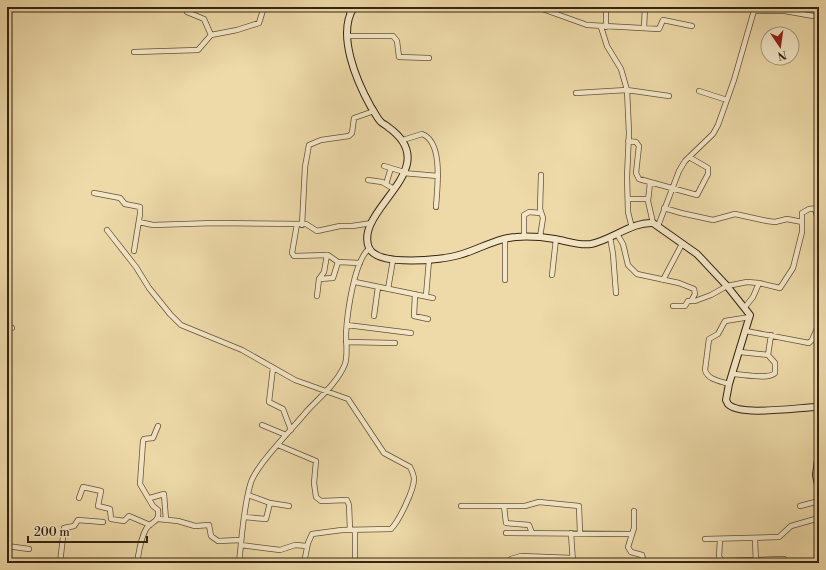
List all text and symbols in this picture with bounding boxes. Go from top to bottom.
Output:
north arrow [760,26,800,66]
text: N [776,47,788,63]
scale bar [28,518,147,544]
text: 200 m [34,525,70,540]

